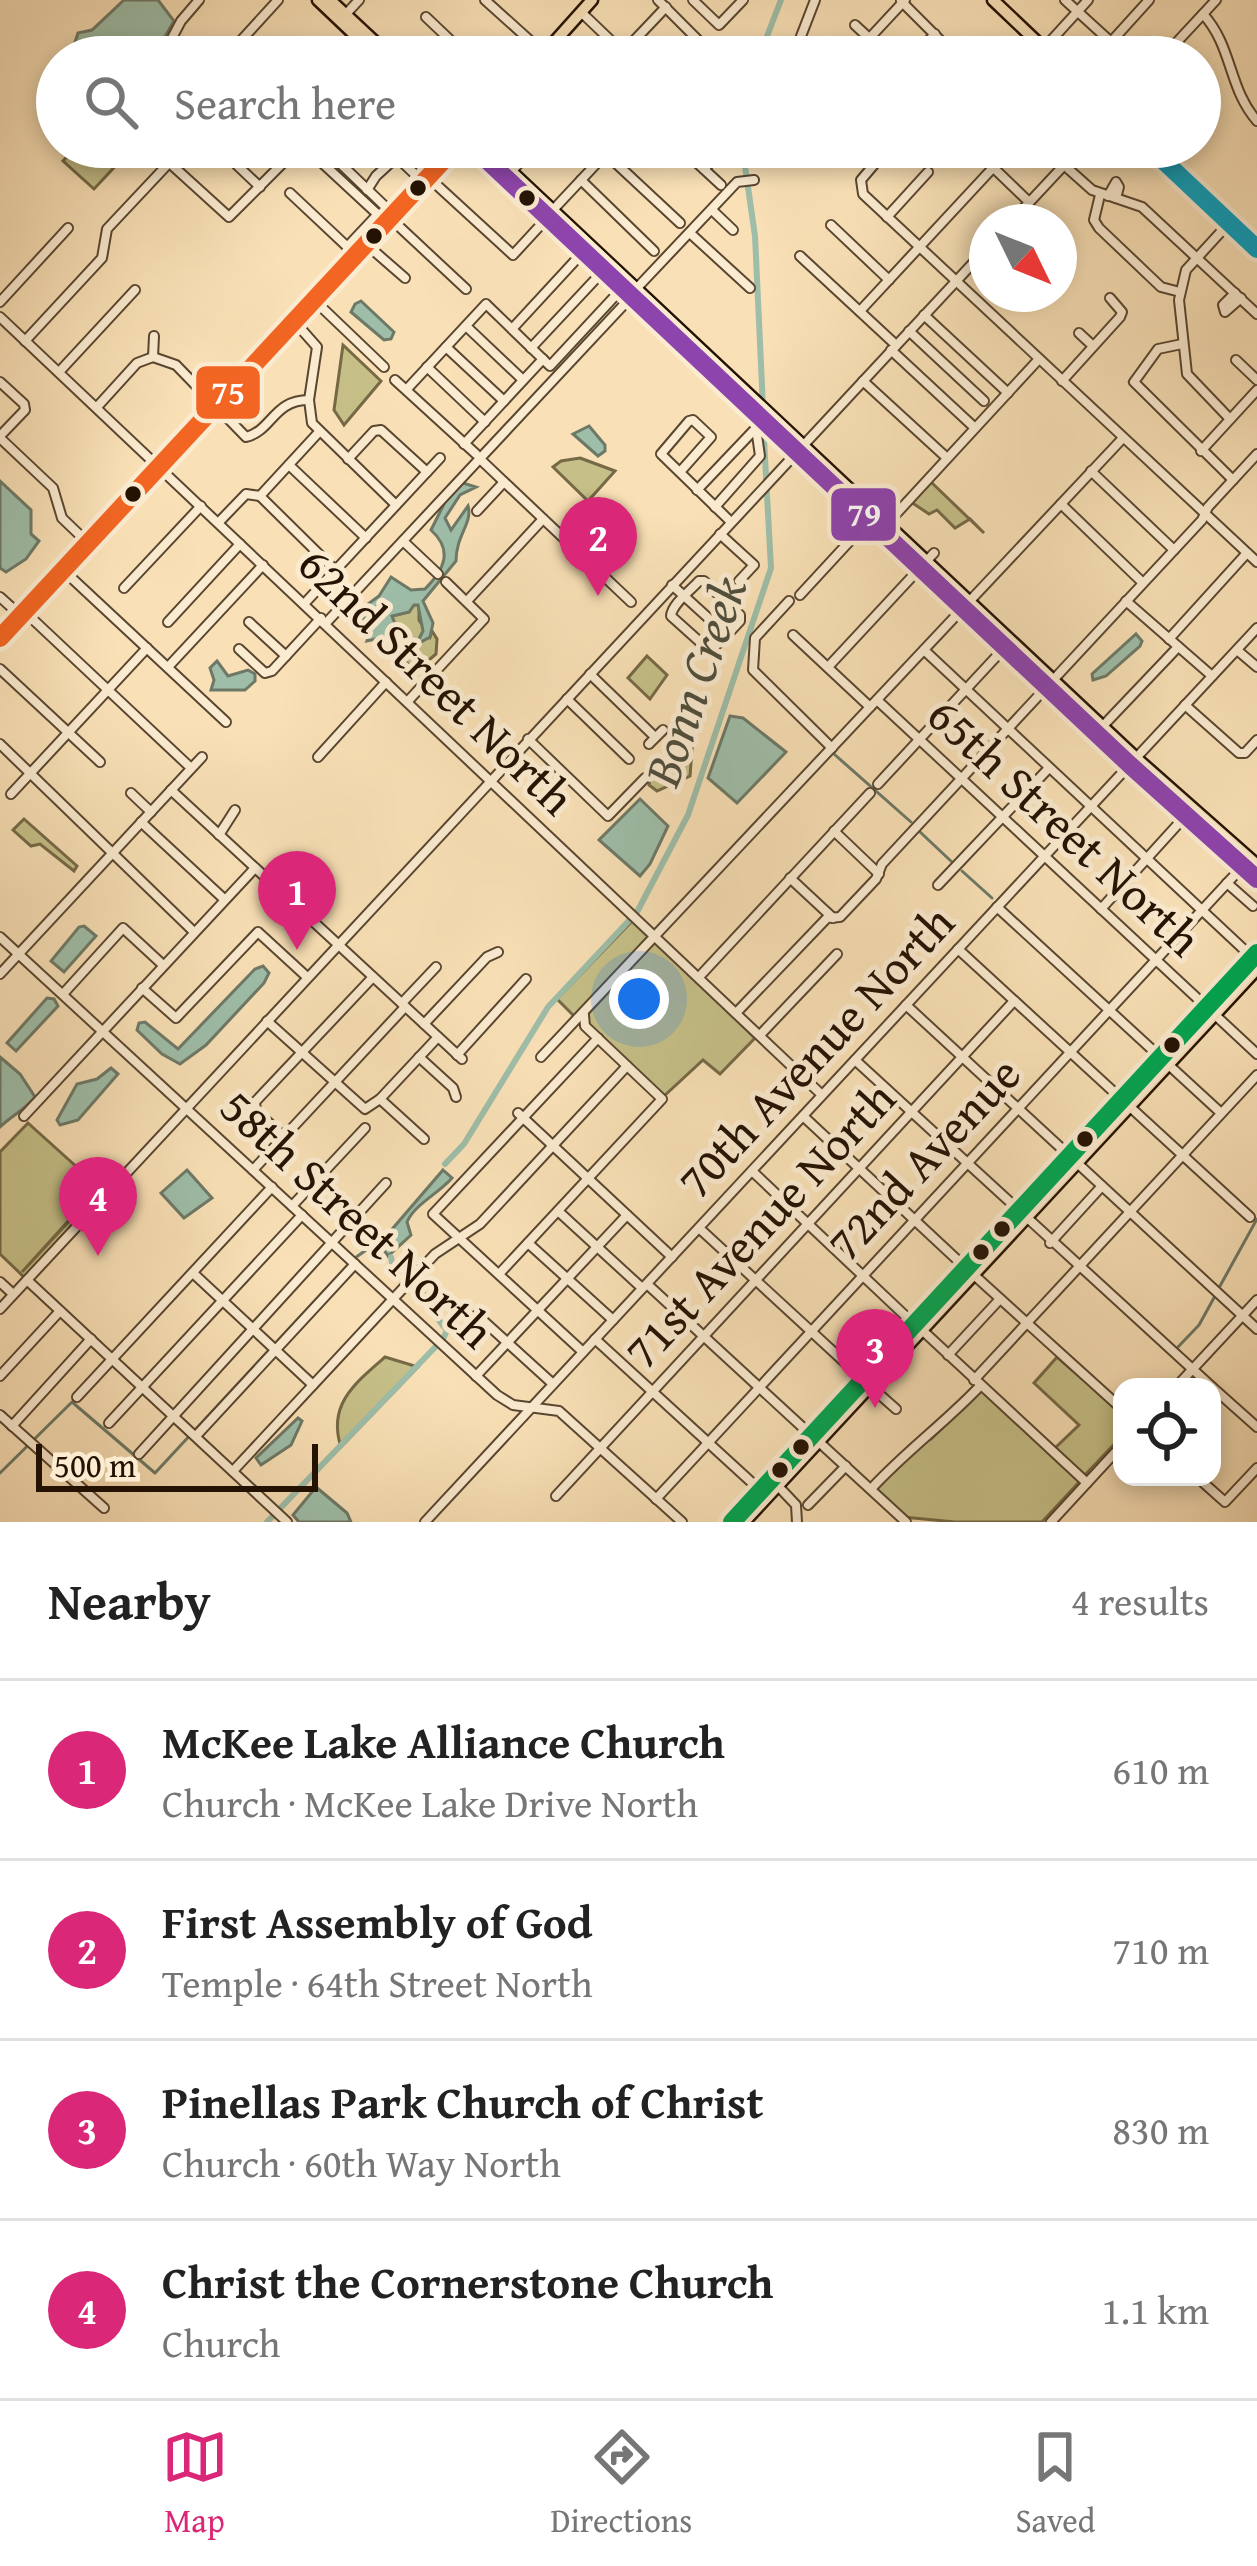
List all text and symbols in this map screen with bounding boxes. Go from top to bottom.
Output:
search box [36,36,1221,168]
icon: search [78,69,144,135]
text: Search here [174,70,396,135]
unlabelled marker [407,177,429,199]
unlabelled marker [516,187,538,209]
north arrow [969,204,1077,312]
unlabelled marker [363,225,385,247]
line badge: 75 [194,364,262,421]
text: 75 [211,368,245,416]
unlabelled marker [122,483,144,505]
line badge: 79 [829,486,898,543]
text: 79 [847,490,881,538]
pin: 2 [559,497,637,596]
street label: 62nd Street North [283,529,592,831]
water label: Bonn Creek [623,566,765,797]
street label: 65th Street North [912,680,1218,972]
pin: 1 [258,851,336,950]
street label: 70th Avenue North [660,888,970,1214]
your location [609,969,669,1029]
unlabelled marker [1161,1034,1183,1056]
street label: 72nd Avenue [809,1040,1037,1276]
street label: 71st Avenue North [607,1064,911,1384]
street label: 58th Street North [205,1072,511,1364]
unlabelled marker [1074,1128,1096,1150]
pin: 4 [59,1157,137,1256]
unlabelled marker [991,1218,1013,1240]
unlabelled marker [970,1241,992,1263]
pin: 3 [836,1309,914,1408]
map controls [1113,1378,1221,1486]
button: locate [1113,1378,1221,1486]
unlabelled marker [790,1436,812,1458]
scale bar [36,1438,318,1491]
text: 500 m [54,1441,136,1489]
unlabelled marker [769,1459,791,1481]
text: Nearby [48,1563,211,1638]
text: 4 results [1071,1572,1209,1629]
text: McKee Lake Alliance Church [162,1709,725,1774]
text: 1 [77,1741,97,1798]
text: 610 m [1112,1741,1209,1798]
text: Church · McKee Lake Drive North [162,1774,698,1831]
text: First Assembly of God [162,1889,593,1954]
text: 2 [77,1921,97,1978]
text: 710 m [1112,1921,1209,1978]
text: Temple · 64th Street North [162,1954,593,2011]
text: Pinellas Park Church of Christ [162,2069,763,2134]
text: 3 [77,2101,97,2158]
text: 830 m [1112,2101,1209,2158]
text: Church · 60th Way North [162,2134,561,2191]
text: Christ the Cornerstone Church [162,2249,773,2314]
text: 4 [77,2281,97,2338]
text: 1.1 km [1102,2281,1209,2338]
text: Church [162,2314,280,2371]
tab: Map [162,2424,228,2544]
tab: Directions [551,2424,692,2544]
tab: Saved [1016,2424,1095,2544]

